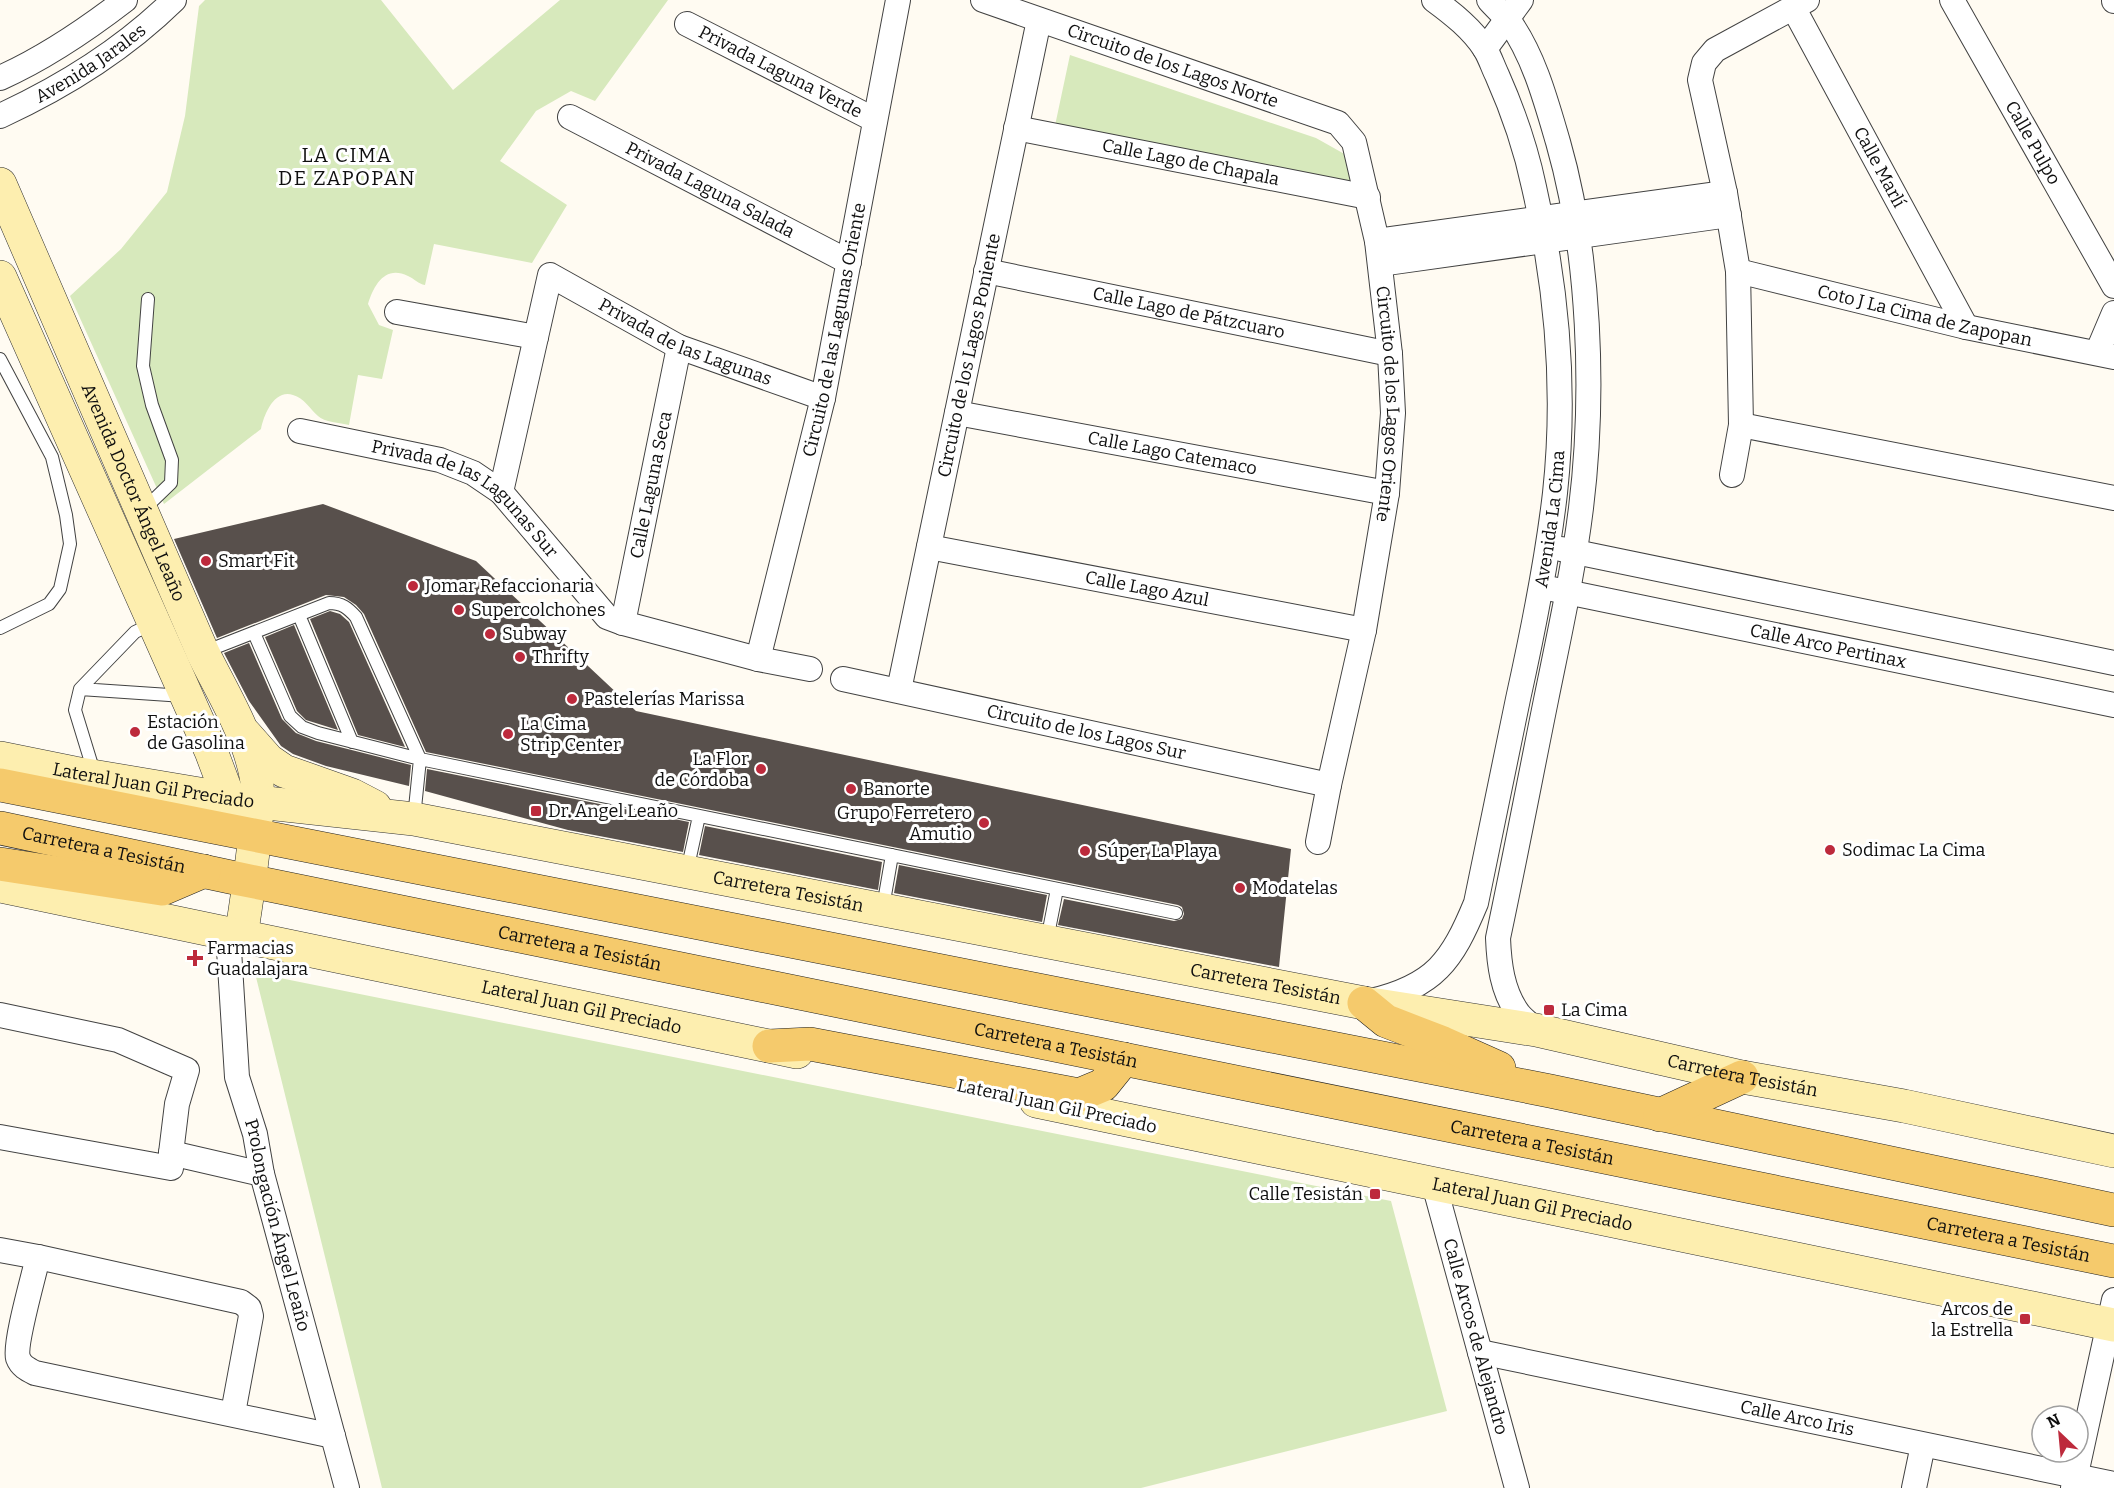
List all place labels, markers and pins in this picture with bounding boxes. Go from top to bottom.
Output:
place label: Smart Fit [218,550,296,572]
marker: Smart Fit [199,554,213,568]
place label: Jomar Refaccionaria [424,575,595,597]
marker: Jomar Refaccionaria [406,579,420,593]
place label: Supercolchones [471,599,606,621]
marker: Supercolchones [452,603,466,617]
place label: Subway [502,623,567,645]
marker: Subway [483,627,497,641]
place label: Thrifty [532,646,589,668]
marker: Thrifty [513,650,527,664]
place label: Pastelerías Marissa [584,688,745,710]
marker: Pastelerías Marissa [565,692,579,706]
place label: Estación de Gasolina [147,711,245,754]
place label: La Cima Strip Center [520,713,621,756]
marker: Estación de Gasolina [128,725,142,739]
marker: La Cima Strip Center [501,727,515,741]
place label: La Flor de Córdoba [655,748,749,791]
marker: La Flor de Córdoba [754,762,768,776]
place label: Banorte [863,778,930,800]
marker: Banorte [844,782,858,796]
place label: Dr. Angel Leaño [548,800,678,822]
place label: Grupo Ferretero Amutio [837,802,972,845]
marker: Dr. Angel Leaño [529,804,543,818]
marker: Grupo Ferretero Amutio [977,816,991,830]
place label: Sodimac La Cima [1842,839,1986,861]
place label: Súper La Playa [1097,840,1218,862]
marker: Sodimac La Cima [1823,843,1837,857]
marker: Súper La Playa [1078,844,1092,858]
place label: Modatelas [1252,877,1338,899]
marker: Modatelas [1233,881,1247,895]
place label: Farmacias Guadalajara [207,937,308,980]
marker: Farmacias Guadalajara [188,951,202,965]
place label: La Cima [1561,999,1628,1021]
marker: La Cima [1542,1003,1556,1017]
place label: Calle Tesistán [1248,1183,1364,1205]
marker: Calle Tesistán [1368,1187,1382,1201]
place label: Arcos de la Estrella [1931,1298,2013,1341]
marker: Arcos de la Estrella [2018,1312,2032,1326]

